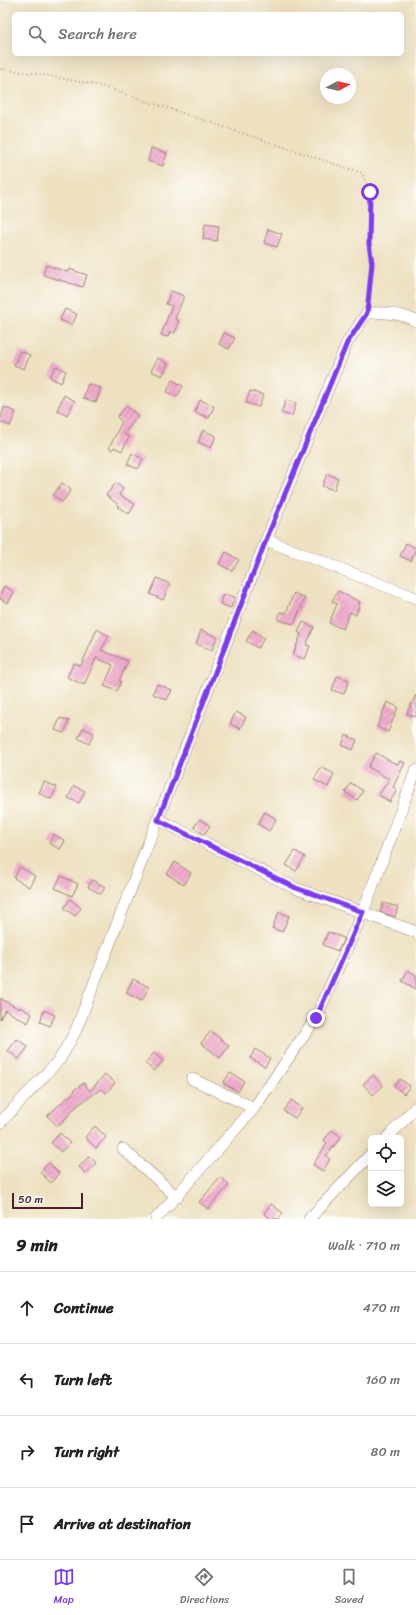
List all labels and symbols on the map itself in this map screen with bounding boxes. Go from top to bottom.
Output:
north arrow [320,68,356,104]
route start [361,183,379,201]
route end [307,1009,325,1027]
scale bar [12,1191,83,1210]

